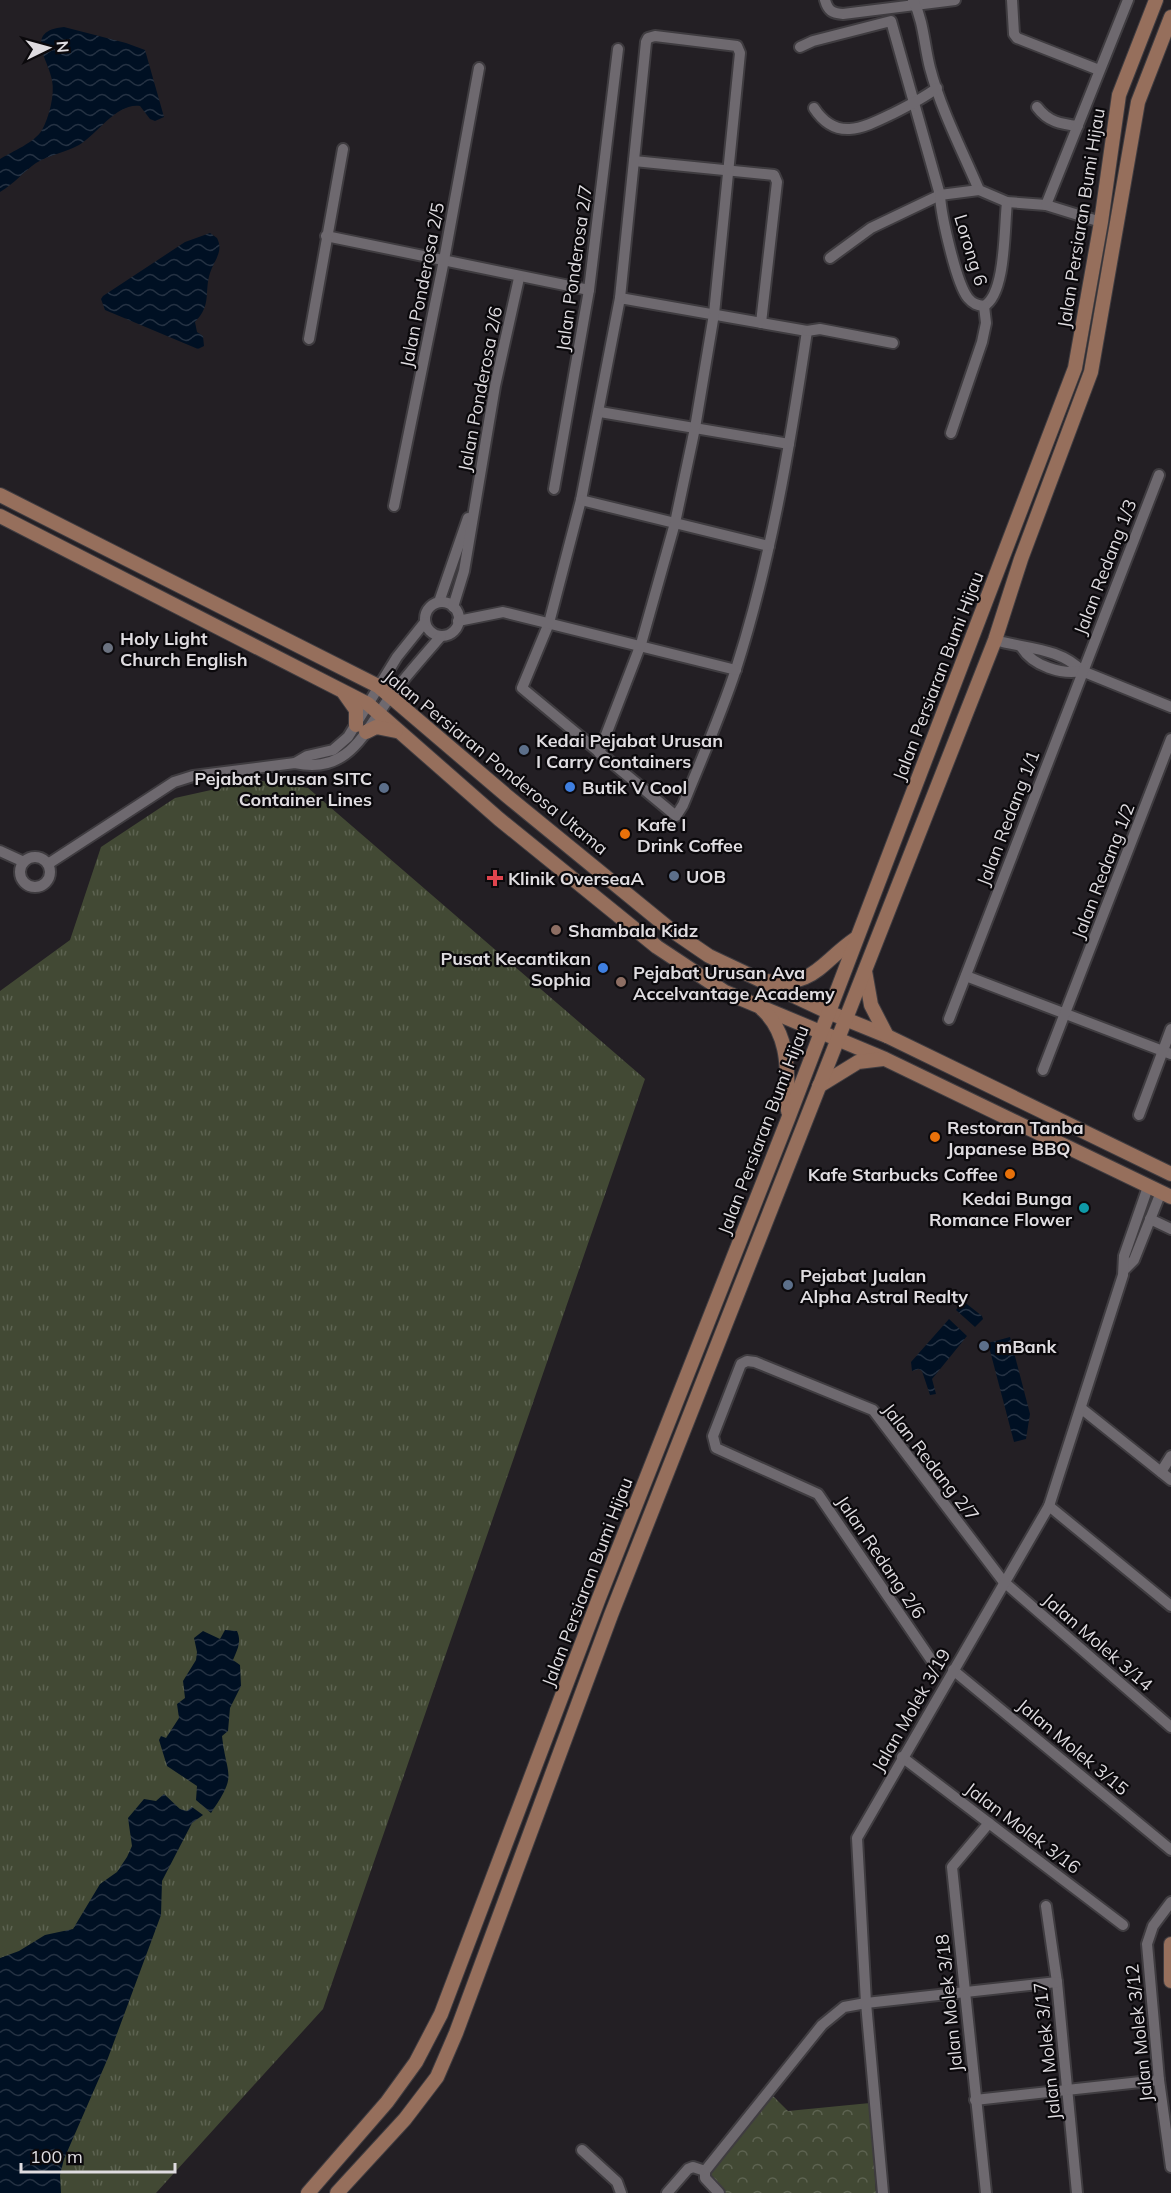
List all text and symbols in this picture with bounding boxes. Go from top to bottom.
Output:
north arrow [18,18,78,78]
text: N [52,40,73,54]
street label: Jalan Persiaran Bumi Hijau [1052,107,1110,329]
street label: Jalan Ponderosa 2/7 [551,183,597,353]
street label: Jalan Ponderosa 2/5 [395,200,449,369]
street label: Lorong 6 [949,211,993,289]
street label: Jalan Ponderosa 2/6 [453,305,507,473]
street label: Jalan Redang 1/3 [1069,496,1141,638]
street label: Jalan Persiaran Bumi Hijau [887,568,989,784]
place label: Holy Light Church English [120,627,248,671]
marker: Holy Light Church English [101,641,115,655]
street label: Jalan Persiaran Ponderosa Utama [379,664,613,860]
place label: Kedai Pejabat Urusan I Carry Containers [536,729,723,773]
marker: Kedai Pejabat Urusan I Carry Containers [517,743,531,757]
street label: Jalan Redang 1/1 [972,747,1044,889]
place label: Pejabat Urusan SITC Container Lines [194,767,372,811]
place label: Butik V Cool [582,776,687,799]
marker: Butik V Cool [563,780,577,794]
marker: Pejabat Urusan SITC Container Lines [377,781,391,795]
street label: Jalan Redang 1/2 [1067,800,1139,942]
place label: Kafe I Drink Coffee [637,813,743,857]
marker: Kafe I Drink Coffee [618,827,632,841]
place label: UOB [686,865,726,888]
place label: Klinik OverseaA [508,867,644,890]
marker: Klinik OverseaA [486,869,504,887]
marker: UOB [667,869,681,883]
place label: Shambala Kidz [568,919,698,942]
marker: Shambala Kidz [549,923,563,937]
place label: Pusat Kecantikan Sophia [440,947,591,991]
marker: Pusat Kecantikan Sophia [596,961,610,975]
place label: Pejabat Urusan Ava Accelvantage Academy [633,961,835,1005]
marker: Pejabat Urusan Ava Accelvantage Academy [614,975,628,989]
street label: Jalan Persiaran Bumi Hijau [712,1022,814,1238]
place label: Restoran Tanba Japanese BBQ [947,1116,1084,1160]
marker: Restoran Tanba Japanese BBQ [928,1130,942,1144]
place label: Kafe Starbucks Coffee [808,1163,998,1186]
marker: Kafe Starbucks Coffee [1003,1167,1017,1181]
place label: Kedai Bunga Romance Flower [929,1187,1073,1231]
marker: Kedai Bunga Romance Flower [1077,1201,1091,1215]
place label: Pejabat Jualan Alpha Astral Realty [800,1264,968,1308]
marker: Pejabat Jualan Alpha Astral Realty [781,1278,795,1292]
place label: mBank [996,1335,1058,1358]
marker: mBank [977,1339,991,1353]
street label: Jalan Redang 2/7 [878,1398,984,1526]
street label: Jalan Persiaran Bumi Hijau [536,1474,638,1690]
street label: Jalan Redang 2/6 [831,1491,931,1623]
street label: Jalan Molek 3/14 [1038,1588,1158,1696]
street label: Jalan Molek 3/19 [866,1644,956,1776]
street label: Jalan Molek 3/15 [1013,1694,1134,1800]
street label: Jalan Molek 3/16 [961,1777,1085,1879]
street label: Jalan Molek 3/18 [930,1933,968,2073]
street label: Jalan Molek 3/12 [1120,1963,1158,2103]
street label: Jalan Molek 3/17 [1028,1981,1066,2121]
scale bar [21,2136,176,2174]
text: 100 m [30,2145,83,2168]

